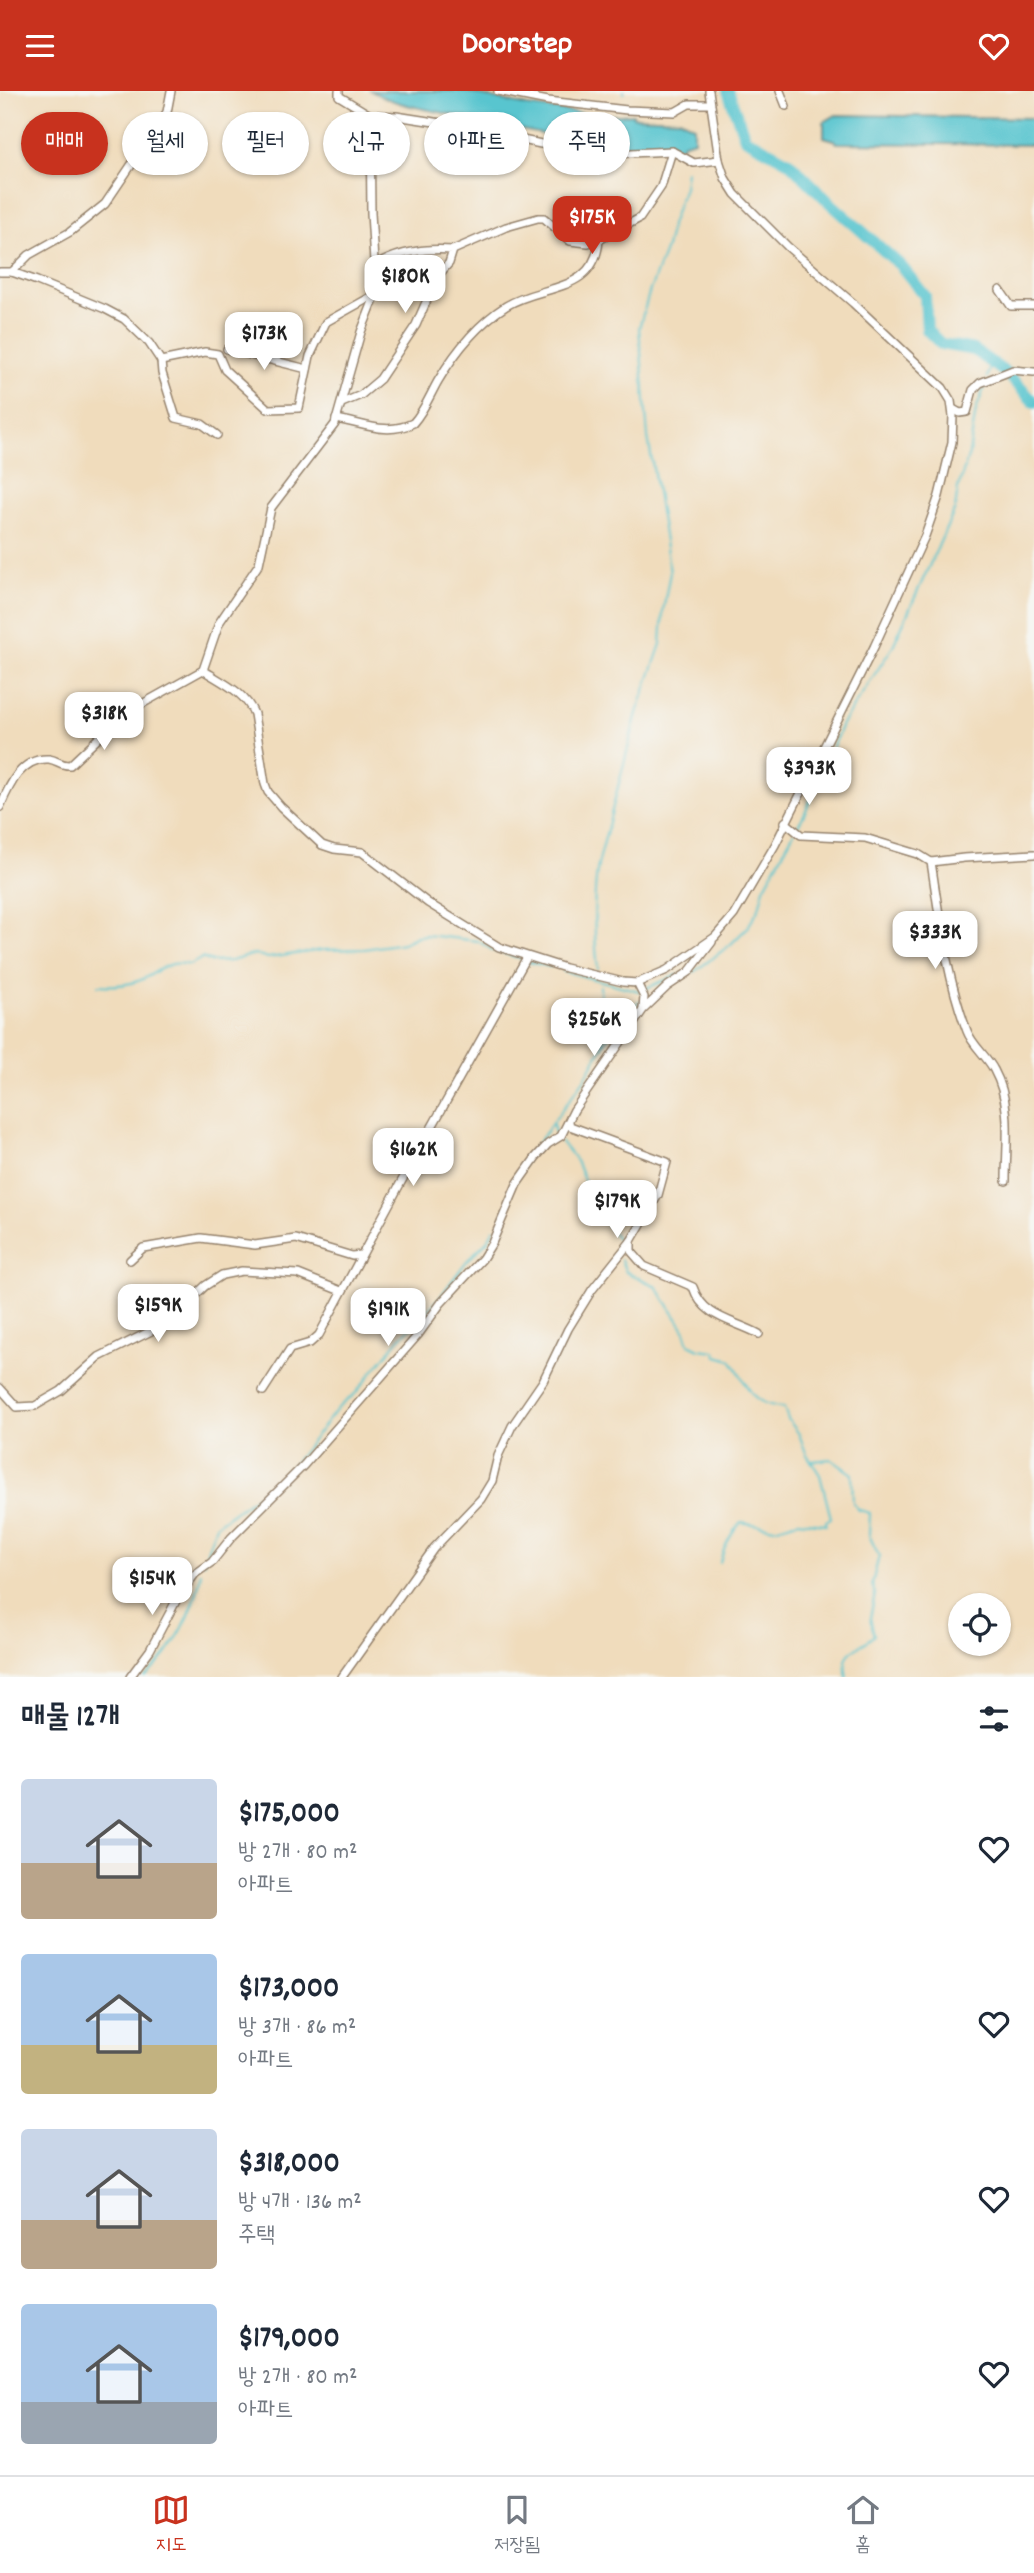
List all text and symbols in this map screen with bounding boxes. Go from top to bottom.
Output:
text: Doorstep [462,23,572,69]
icon: menu [21,27,59,65]
icon: heart [975,27,1013,65]
chip: 매매 [21,112,108,175]
chip: 월세 [122,112,208,175]
chip: 필터 [222,112,309,175]
chip: 신규 [323,112,410,175]
chip: 아파트 [424,112,529,175]
chip: 주택 [543,112,630,175]
pin: $175K [543,197,641,256]
text: $175K [569,202,615,235]
pin: $180K [356,255,454,315]
text: $180K [380,261,430,294]
pin: $173K [215,313,313,372]
text: $173K [241,318,287,351]
pin: $318K [55,693,153,752]
text: $318K [81,698,127,731]
pin: $393K [760,747,858,807]
text: $393K [782,753,836,786]
pin: $333K [886,911,984,971]
text: $333K [909,917,961,950]
pin: $256K [545,999,643,1058]
text: $256K [567,1004,621,1037]
pin: $162K [364,1129,462,1188]
text: $162K [389,1134,437,1167]
pin: $179K [568,1181,666,1240]
text: $179K [594,1186,640,1219]
pin: $159K [109,1285,207,1344]
pin: $191K [339,1289,437,1348]
text: $159K [134,1290,182,1323]
text: $191K [367,1294,409,1327]
pin: $154K [103,1557,201,1617]
text: $154K [128,1563,176,1596]
map controls [948,1593,1011,1656]
button: locate [948,1593,1011,1656]
text: 매물 12개 [21,1698,120,1741]
icon: filters [975,1700,1013,1738]
text: $175,000 [238,1794,340,1837]
icon: home [77,1807,161,1891]
icon: heart [975,1830,1013,1868]
text: 방 2개 · 80 m² [238,1837,357,1870]
text: 아파트 [238,1870,294,1903]
text: $173,000 [238,1969,339,2012]
icon: home [77,1982,161,2066]
icon: heart [975,2005,1013,2043]
text: 방 3개 · 86 m² [238,2012,356,2045]
text: 아파트 [238,2045,294,2078]
text: $318,000 [238,2144,340,2187]
icon: home [77,2157,161,2241]
icon: heart [975,2180,1013,2218]
text: 방 4개 · 136 m² [238,2187,362,2220]
text: 주택 [238,2220,275,2253]
text: $179,000 [238,2319,340,2362]
icon: home [77,2332,161,2416]
icon: heart [975,2355,1013,2393]
text: 방 2개 · 80 m² [238,2362,357,2395]
text: 아파트 [238,2395,294,2428]
tab: 지도 [152,2491,190,2560]
tab: 저장됨 [494,2491,540,2560]
tab: 홈 [844,2491,882,2560]

